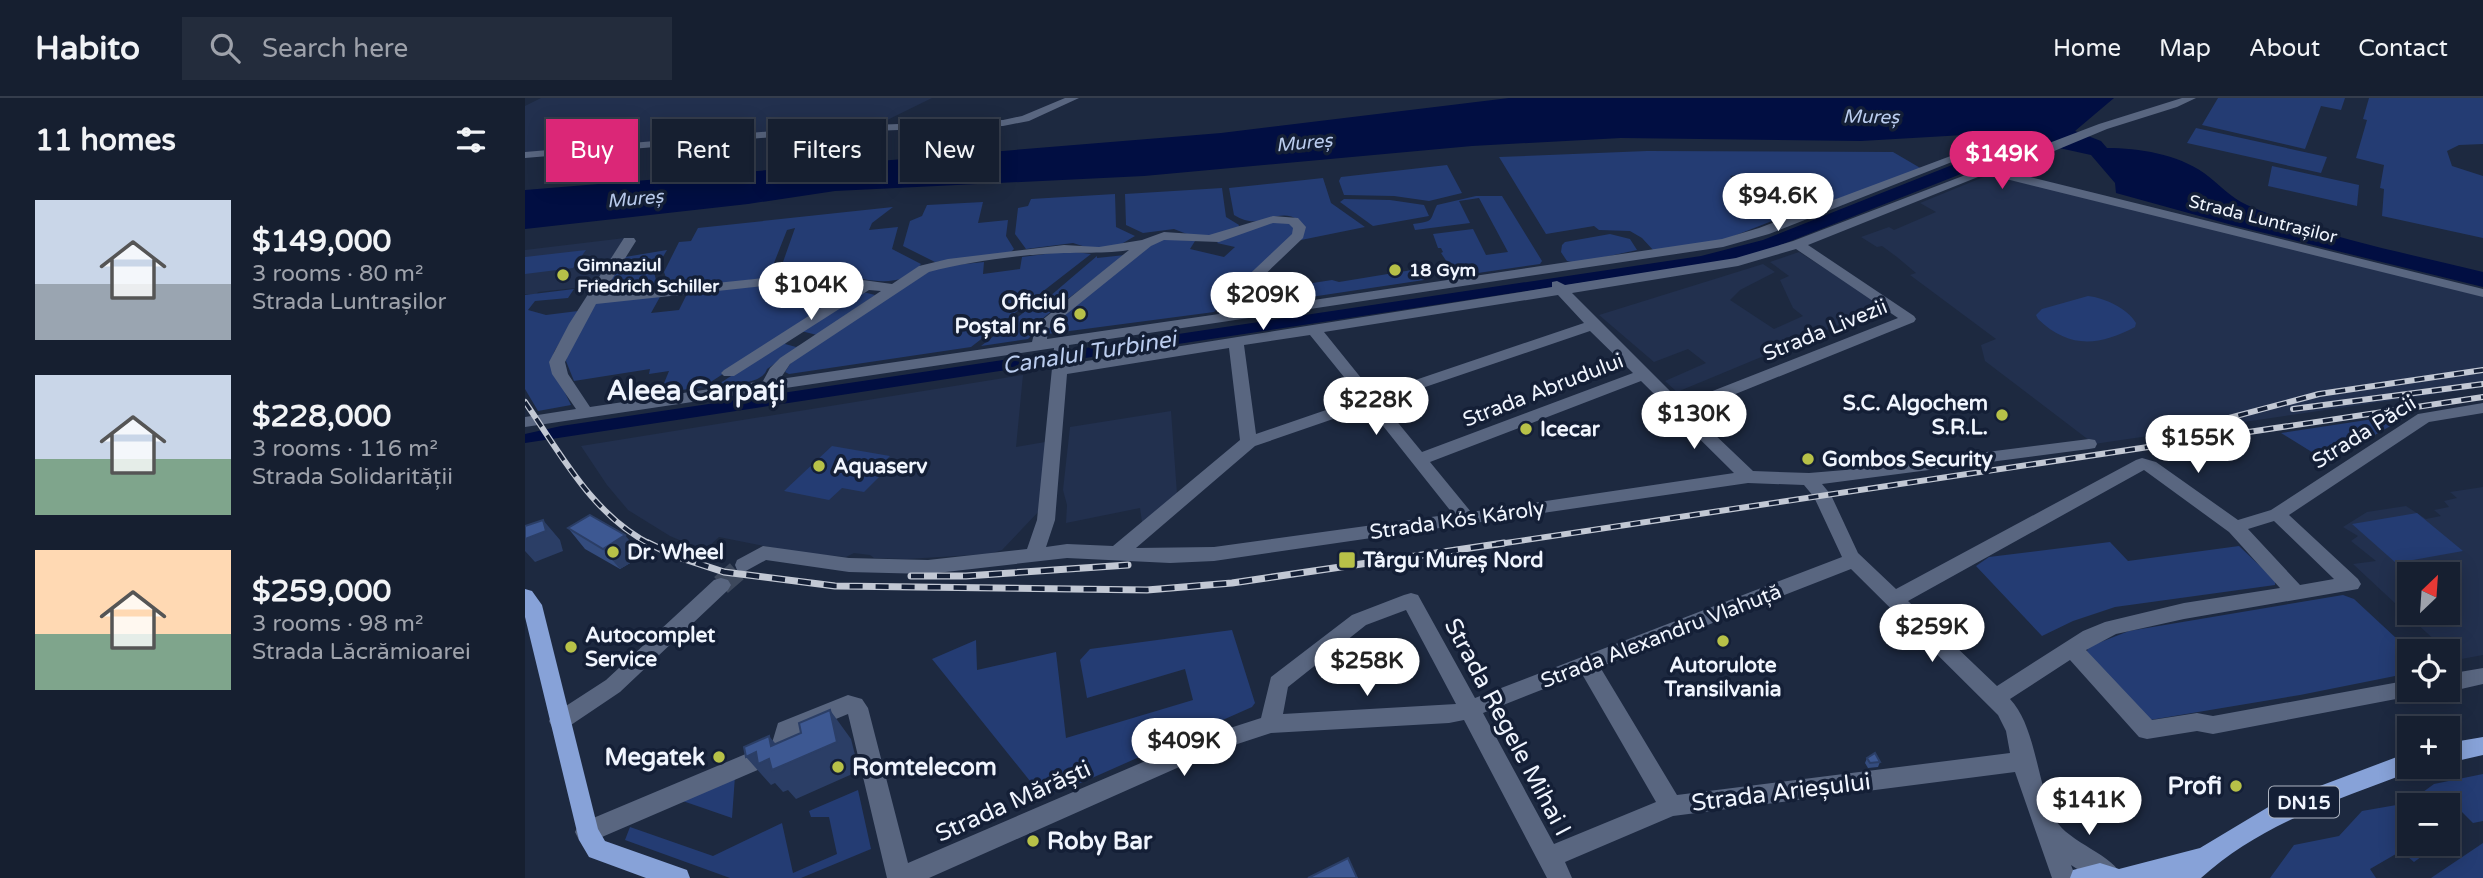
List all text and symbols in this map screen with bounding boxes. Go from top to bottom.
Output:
search box [182,17,672,80]
text: Habito [35,29,140,68]
icon: search [206,29,244,67]
text: Search here [262,33,408,64]
text: Home [2053,34,2121,63]
text: Map [2159,34,2211,63]
text: About [2249,34,2320,63]
text: Contact [2358,34,2448,63]
water label: Mureș [1843,106,1901,129]
chip: Buy [546,119,638,182]
chip: Rent [652,119,754,182]
chip: Filters [768,119,886,182]
chip: New [900,119,999,182]
icon: filters [452,121,490,159]
text: 11 homes [35,122,176,159]
water label: Mureș [1275,129,1335,156]
pin: $149K [1953,132,2051,191]
text: $149K [1966,140,2038,168]
pin: $94.6K [1721,174,1835,233]
text: $94.6K [1739,182,1817,210]
water label: Mureș [606,185,666,212]
street label: Strada Luntrașilor [2187,190,2340,248]
text: $149,000 [252,223,391,260]
icon: home [91,228,175,312]
place label: Gimnaziul Friedrich Schiller [577,254,720,297]
place label: 18 Gym [1409,259,1476,281]
text: 3 rooms · 80 m² [252,260,423,288]
pin: $104K [762,262,860,322]
marker: 18 Gym [1387,262,1403,278]
marker: Gimnaziul Friedrich Schiller [555,267,571,283]
text: $104K [775,271,847,299]
pin: $209K [1214,272,1312,332]
text: $209K [1227,281,1299,309]
text: Strada Luntrașilor [252,288,446,316]
place label: Oficiul Poștal nr. 6 [955,290,1066,339]
street label: Strada Livezii [1759,294,1891,367]
marker: Oficiul Poștal nr. 6 [1072,306,1088,322]
water label: Canalul Turbinei [1000,325,1181,381]
street label: Strada Abrudului [1459,348,1627,433]
district label: Aleea Carpați [606,374,786,408]
pin: $228K [1327,378,1425,437]
text: $228K [1340,386,1412,414]
place label: S.C. Algochem S.R.L. [1843,391,1988,440]
street label: Strada Păcii [2308,391,2421,474]
pin: $130K [1645,392,1743,451]
text: $228,000 [252,398,391,435]
text: $130K [1658,400,1730,428]
icon: home [91,403,175,487]
marker: S.C. Algochem S.R.L. [1994,407,2010,423]
pin: $155K [2149,416,2247,475]
place label: Icecar [1540,417,1601,442]
marker: Icecar [1518,421,1534,437]
text: $155K [2162,424,2234,452]
text: 3 rooms · 116 m² [252,435,438,463]
place label: Gombos Security [1822,447,1993,472]
marker: Gombos Security [1800,451,1816,467]
place label: Aquaserv [833,454,927,479]
marker: Aquaserv [811,458,827,474]
text: Strada Solidarității [252,463,453,491]
street label: Strada Kós Károly [1368,496,1546,545]
place label: Dr. Wheel [627,540,724,565]
marker: Dr. Wheel [605,544,621,560]
place label: Târgu Mureș Nord [1362,548,1543,573]
marker: Târgu Mureș Nord [1337,550,1357,570]
north arrow [2397,562,2461,625]
map controls [2397,562,2460,856]
text: $259,000 [252,573,391,610]
icon: home [91,578,175,662]
street label: Strada Alexandru Vlahuță [1537,579,1785,694]
pin: $259K [1883,604,1981,664]
text: 3 rooms · 98 m² [252,610,423,638]
street label: Strada Regele Mihai I [1438,613,1577,841]
text: $259K [1896,613,1968,641]
place label: Autocomplet Service [585,623,715,672]
marker: Autorulote Transilvania [1715,633,1731,649]
text: Strada Lăcrămioarei [252,638,471,666]
pin: $258K [1318,638,1416,698]
marker: Autocomplet Service [563,639,579,655]
button: locate [2397,639,2460,702]
text: $258K [1331,647,1403,675]
place label: Autorulote Transilvania [1663,653,1782,702]
button: + [2397,716,2460,779]
pin: $409K [1135,718,1233,778]
text: $409K [1148,727,1220,755]
place label: Megatek [605,743,705,772]
marker: Megatek [711,749,727,765]
place label: Romtelecom [852,753,997,782]
street label: Strada Mărăști [931,754,1095,849]
marker: Romtelecom [830,759,846,775]
street label: Strada Arieșului [1690,767,1872,818]
place label: Profi [2167,772,2222,801]
pin: $141K [2040,778,2138,837]
marker: Profi [2228,778,2244,794]
text: $141K [2053,786,2125,814]
road number: DN15 [2269,786,2339,818]
button: − [2397,793,2460,856]
place label: Roby Bar [1047,827,1153,856]
marker: Roby Bar [1025,833,1041,849]

